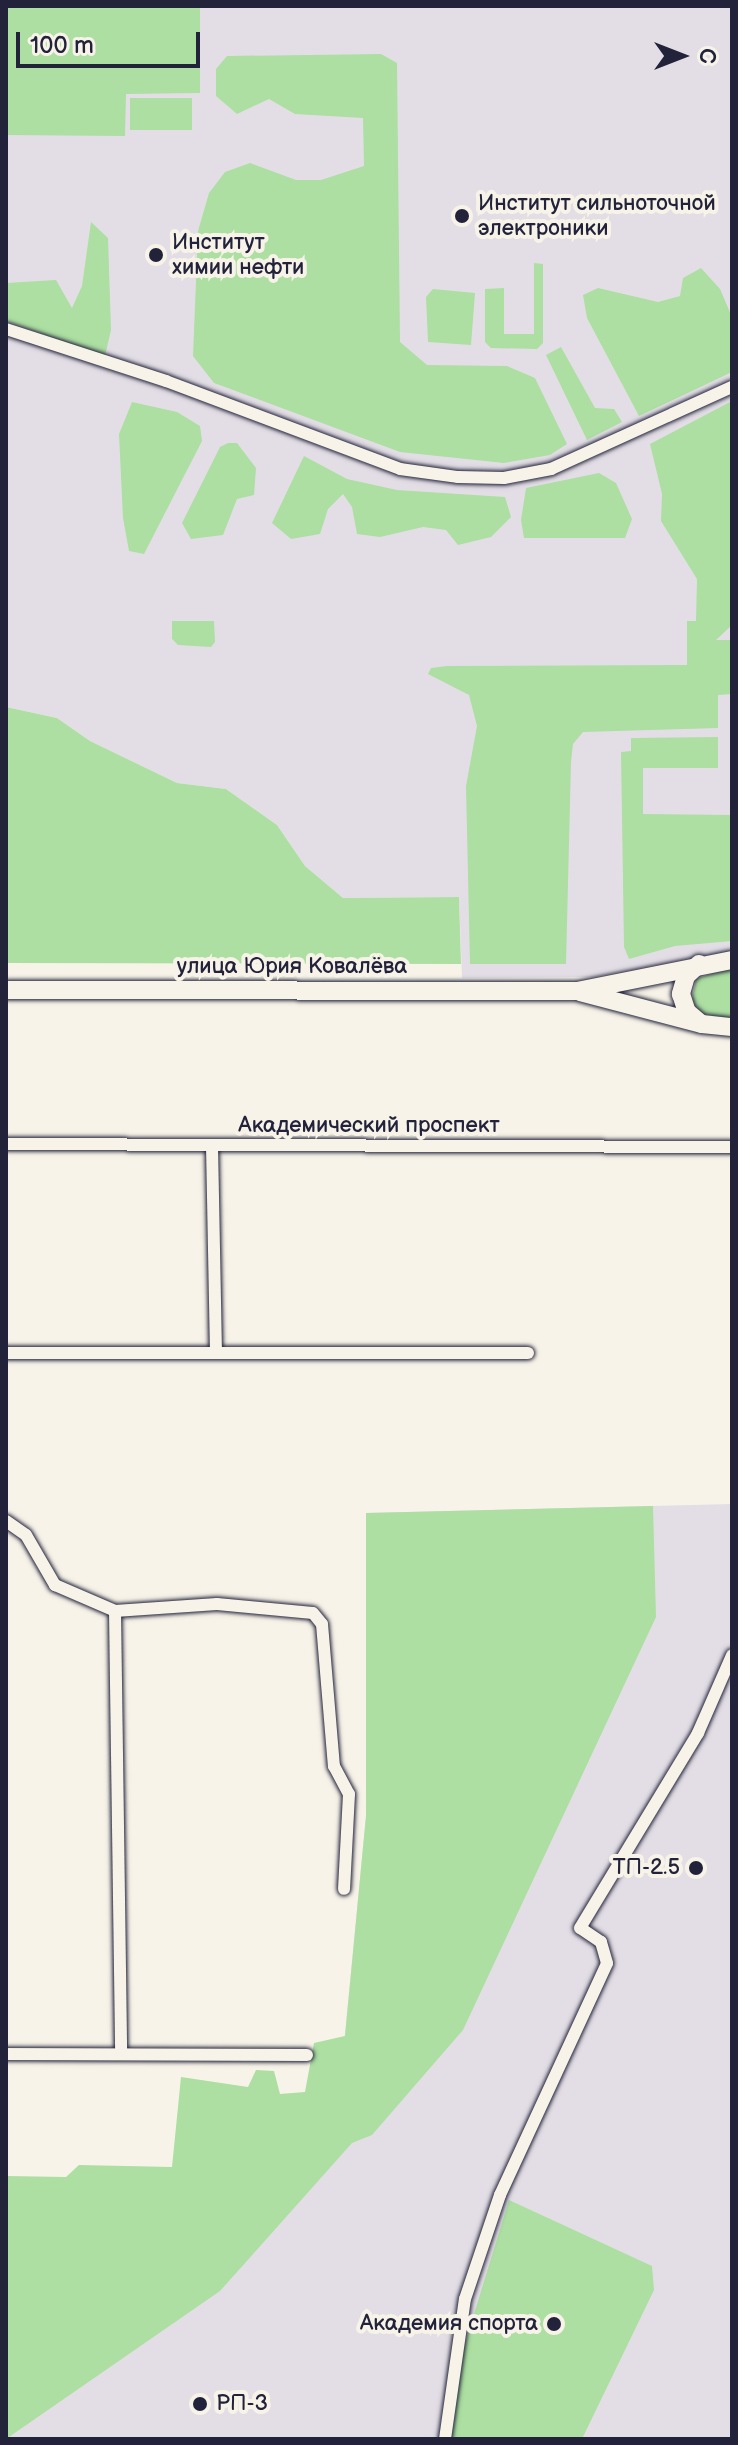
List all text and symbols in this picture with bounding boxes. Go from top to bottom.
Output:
scale bar [20,16,204,66]
north arrow [642,16,722,96]
text: 100 m [30,31,94,60]
text: С [693,48,720,64]
place label: Институт сильноточной электроники [478,190,716,242]
marker: Институт сильноточной электроники [453,207,471,225]
place label: Институт химии нефти [172,229,304,280]
marker: Институт химии нефти [147,246,165,264]
street label: улица Юрия Ковалёва [177,954,407,980]
street label: Академический проспект [238,1113,500,1139]
place label: ТП-2.5 [613,1855,680,1881]
marker: ТП-2.5 [687,1859,705,1877]
place label: Академия спорта [360,2311,538,2337]
marker: Академия спорта [545,2315,563,2333]
place label: РП-3 [216,2391,268,2417]
marker: РП-3 [191,2395,209,2413]

